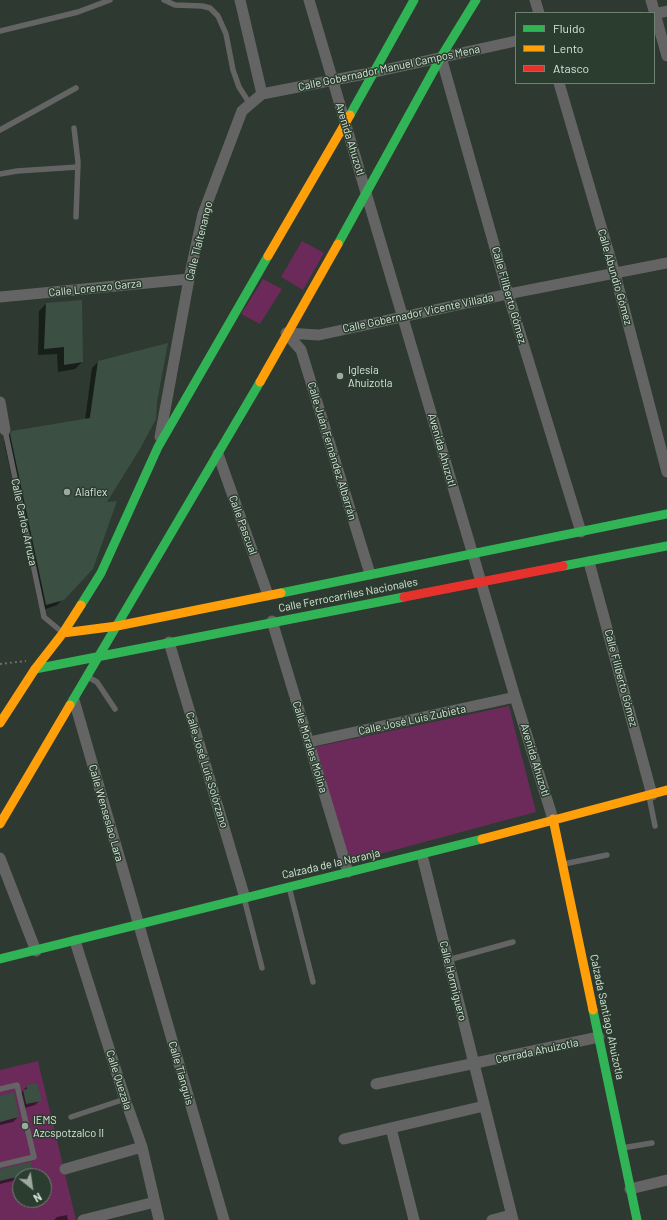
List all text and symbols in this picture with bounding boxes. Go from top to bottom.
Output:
legend [515,12,655,84]
text: Fluido [553,21,585,35]
text: Lento [553,41,583,55]
street label: Calle Gobernador Manuel Campos Mena [297,42,481,94]
text: Atasco [553,61,589,75]
street label: Avenida Ahuzotl [333,101,367,177]
street label: Calle Tlaltenango [183,200,215,282]
street label: Calle Abundio Gómez [595,228,635,326]
street label: Calle Filiberto Gómez [489,245,529,345]
street label: Calle Lorenzo Garza [48,277,142,299]
street label: Calle Gobernador Vicente Villada [341,291,495,335]
place label: Iglesia Ahuizotla [348,363,392,389]
marker: Iglesia Ahuizotla [335,371,345,381]
street label: Calle Juán Fernández Albarrán [305,380,359,522]
street label: Avenida Ahuzotl [425,412,459,488]
street label: Calle Carlos Arruza [8,477,40,567]
place label: Alaflex [75,485,107,499]
marker: Alaflex [62,487,72,497]
street label: Calle Pascual [226,493,260,557]
street label: Calle Ferrocarriles Nacionales [277,575,419,615]
street label: Calle Filiberto Gómez [602,628,640,728]
street label: Calle Morales Molina [290,699,330,795]
street label: Calle José Luis Zubieta [357,702,467,738]
street label: Calle José Luis Solórzano [183,710,231,830]
street label: Avenida Ahuzotl [518,722,552,798]
street label: Calle Wenseslao Lara [86,763,126,863]
street label: Calzada de la Naranja [281,846,381,882]
street label: Calle Hormiguero [437,940,469,1022]
street label: Calzada Santiago Ahuizotla [587,953,627,1081]
street label: Cerrada Ahuizotla [494,1036,580,1066]
street label: Calle Tianguis [166,1040,196,1106]
street label: Calle Quezala [103,1048,135,1112]
place label: IEMS Azcspotzalco II [33,1113,104,1139]
marker: IEMS Azcspotzalco II [20,1121,30,1131]
north arrow [12,1168,52,1208]
text: N [31,1190,44,1205]

